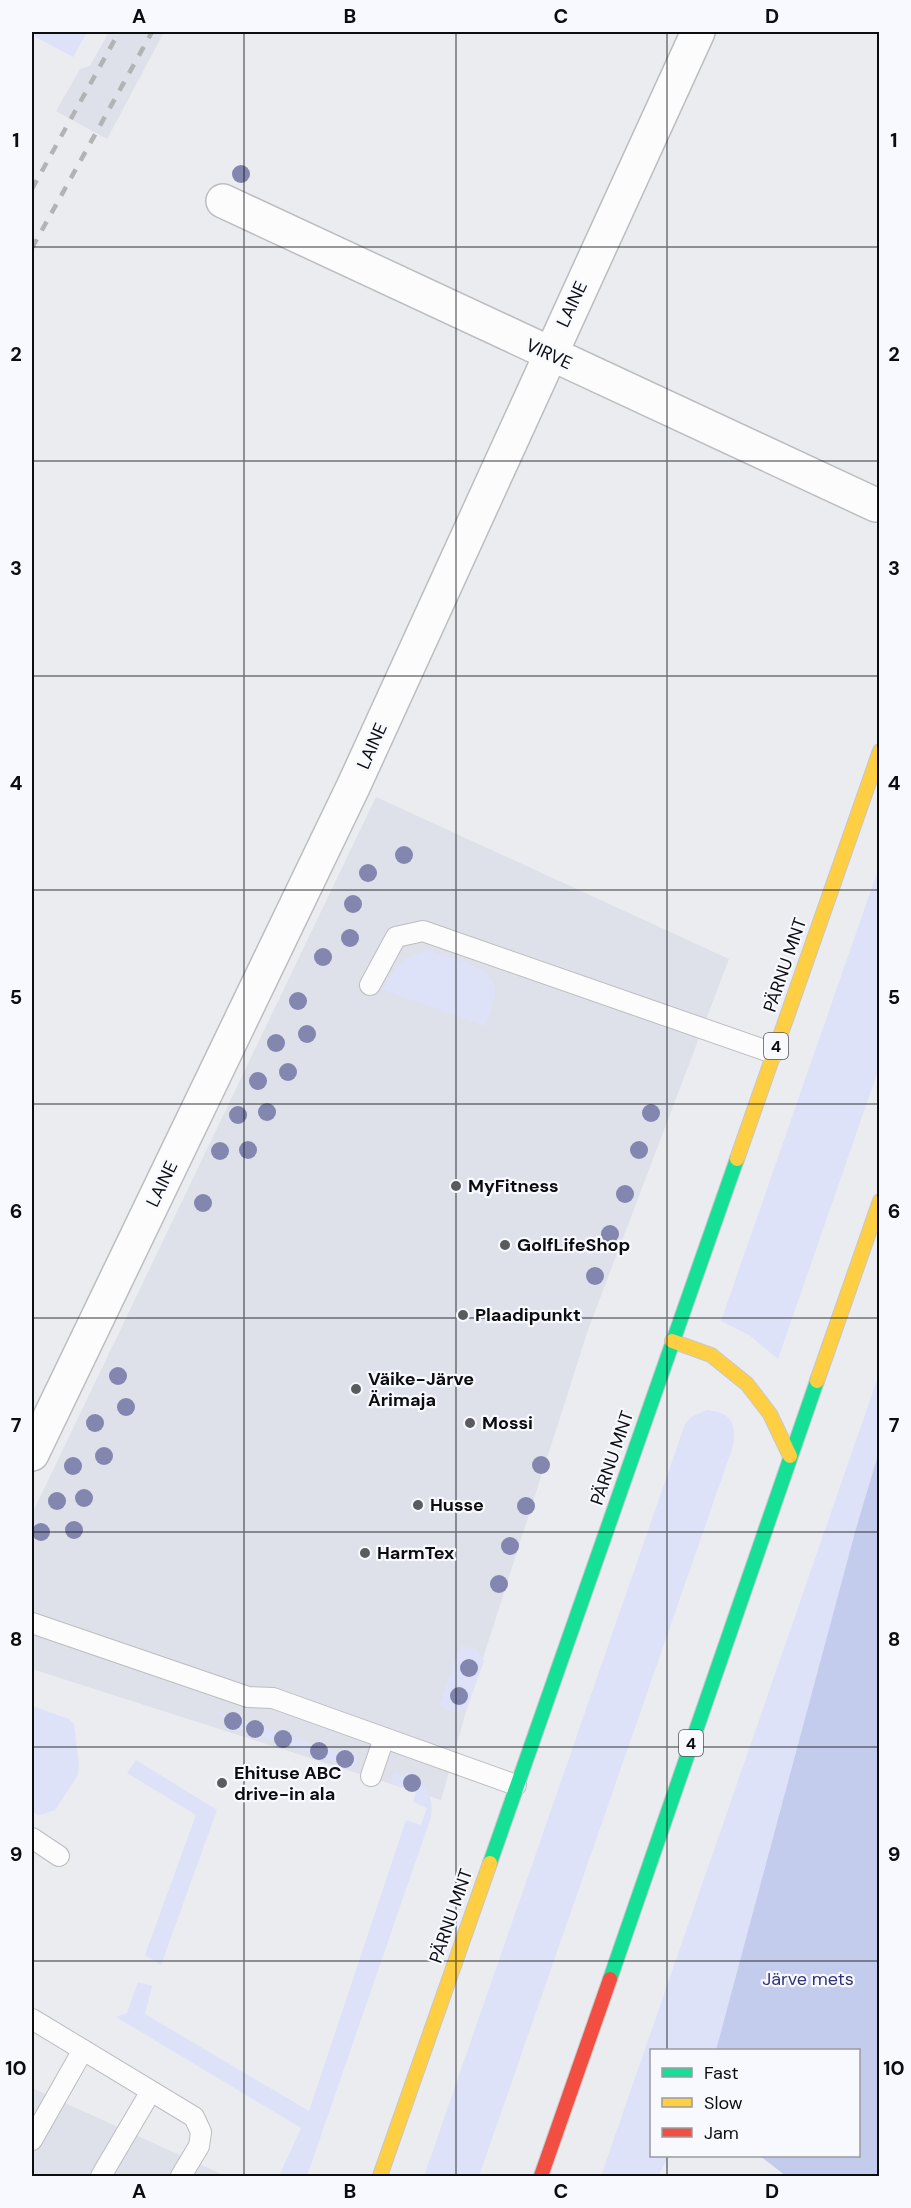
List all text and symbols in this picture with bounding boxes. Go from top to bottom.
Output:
text: A [132,3,146,29]
text: B [344,3,356,29]
text: C [554,3,568,29]
text: D [765,3,779,29]
text: 1 [12,127,20,153]
text: 1 [890,127,898,153]
street label: LAINE [551,277,593,331]
street label: VIRVE [522,333,576,375]
text: 2 [10,341,22,367]
text: 2 [888,341,900,367]
text: 3 [10,555,22,581]
text: 3 [888,555,900,581]
street label: LAINE [351,719,393,773]
text: 4 [10,770,23,796]
text: 4 [888,770,901,796]
street label: PÄRNU MNT [758,915,812,1015]
text: 5 [10,984,22,1010]
text: 5 [888,984,900,1010]
road number: 4 [764,1033,788,1059]
street label: LAINE [141,1157,183,1211]
place label: MyFitness [468,1174,559,1198]
marker: MyFitness [449,1179,463,1193]
text: 6 [10,1198,22,1224]
text: 6 [888,1198,900,1224]
place label: GolfLifeShop [517,1233,630,1257]
marker: GolfLifeShop [498,1238,512,1252]
place label: Plaadipunkt [475,1303,581,1327]
marker: Plaadipunkt [456,1308,470,1322]
place label: Väike-Järve Ärimaja [368,1367,474,1412]
marker: Väike-Järve Ärimaja [349,1382,363,1396]
street label: PÄRNU MNT [585,1408,639,1508]
place label: Mossi [482,1411,533,1435]
text: 7 [11,1412,22,1438]
text: 7 [889,1412,900,1438]
marker: Mossi [463,1416,477,1430]
place label: Husse [430,1493,484,1517]
marker: Husse [411,1498,425,1512]
place label: HarmTex [377,1541,454,1565]
marker: HarmTex [358,1546,372,1560]
text: 8 [10,1626,22,1652]
text: 8 [888,1626,900,1652]
road number: 4 [679,1730,703,1756]
place label: Ehituse ABC drive-in ala [234,1761,342,1806]
marker: Ehituse ABC drive-in ala [215,1776,229,1790]
text: 9 [10,1841,22,1867]
text: 9 [888,1841,900,1867]
street label: PÄRNU MNT [424,1866,478,1966]
park label: Järve mets [762,1967,854,1991]
legend [650,2049,860,2157]
text: 10 [5,2055,27,2081]
text: 10 [883,2055,905,2081]
text: Fast [704,2061,739,2085]
text: Slow [704,2091,743,2115]
text: Jam [704,2121,739,2145]
text: A [132,2178,146,2204]
text: B [344,2178,356,2204]
text: C [554,2178,568,2204]
text: D [765,2178,779,2204]

